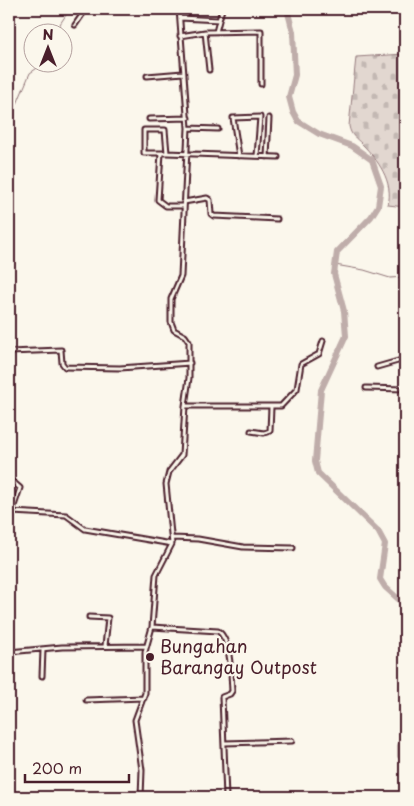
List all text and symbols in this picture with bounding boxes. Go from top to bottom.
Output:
north arrow [22,22,72,72]
text: N [42,24,54,45]
place label: Bungahan Barangay Outpost [160,632,317,680]
marker: Bungahan Barangay Outpost [144,651,156,663]
scale bar [25,751,129,783]
text: 200 m [32,756,82,779]

